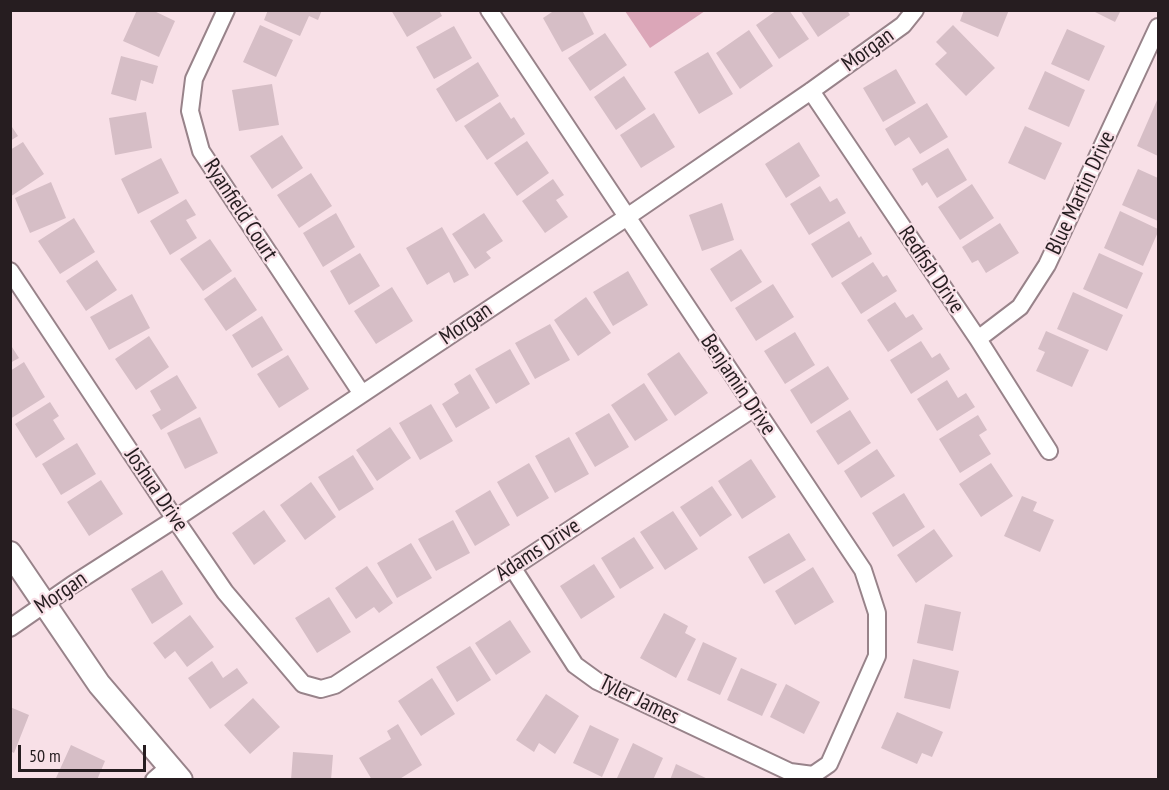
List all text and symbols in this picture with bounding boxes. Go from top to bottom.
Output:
street label: Morgan [837,22,899,78]
street label: Blue Martin Drive [1041,127,1121,259]
street label: Ryanfield Court [197,154,283,266]
street label: Redfish Drive [892,221,970,319]
street label: Morgan [435,297,497,351]
street label: Benjamin Drive [695,330,781,440]
street label: Joshua Drive [119,443,193,537]
street label: Adams Drive [491,513,585,587]
street label: Morgan [30,566,92,620]
street label: Tyler James [595,669,683,731]
scale bar [21,733,148,771]
text: 50 m [29,744,61,767]

